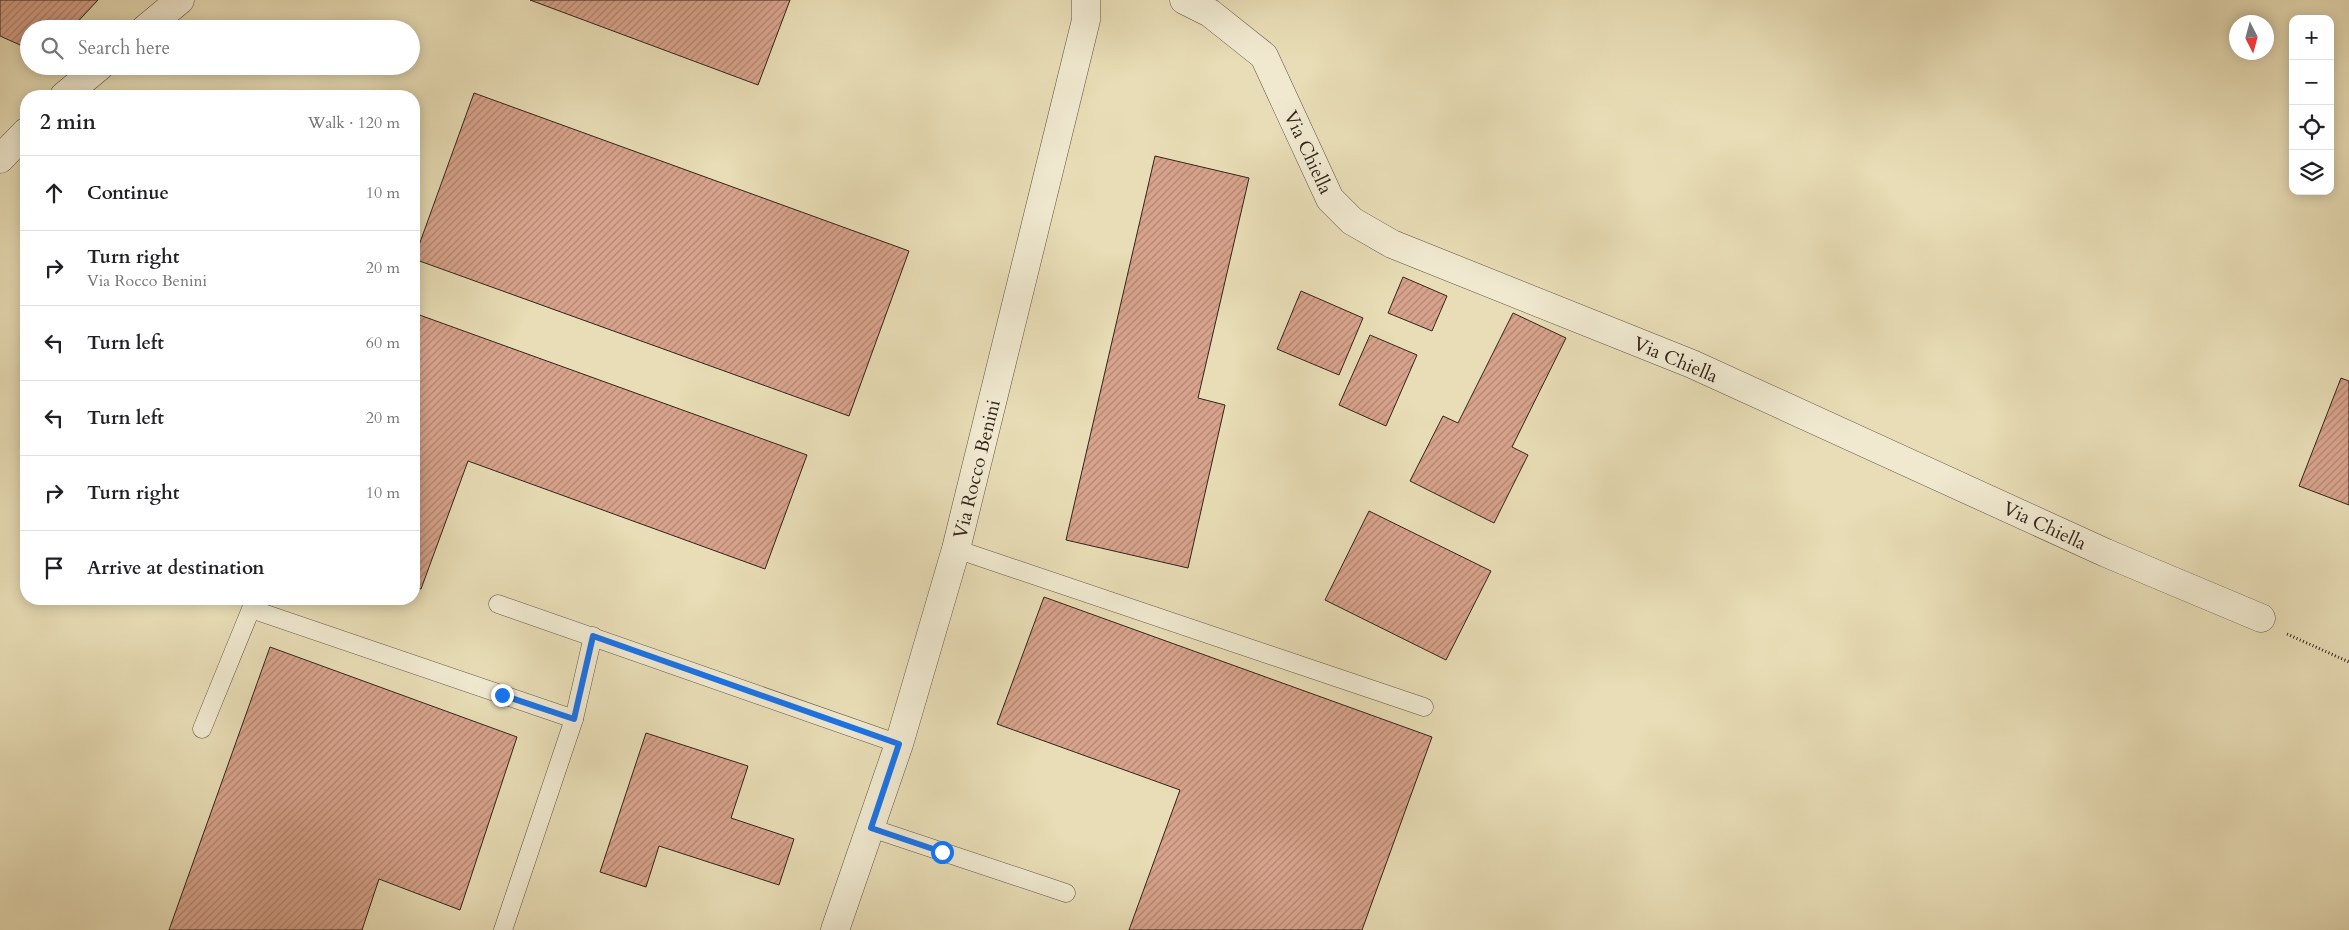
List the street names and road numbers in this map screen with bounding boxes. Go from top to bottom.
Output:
street label: Via Chiella [1277,106,1339,198]
street label: Via Chiella [1629,330,1722,389]
street label: Via Rocco Benini [947,397,1007,542]
street label: Via Chiella [1999,495,2091,557]

